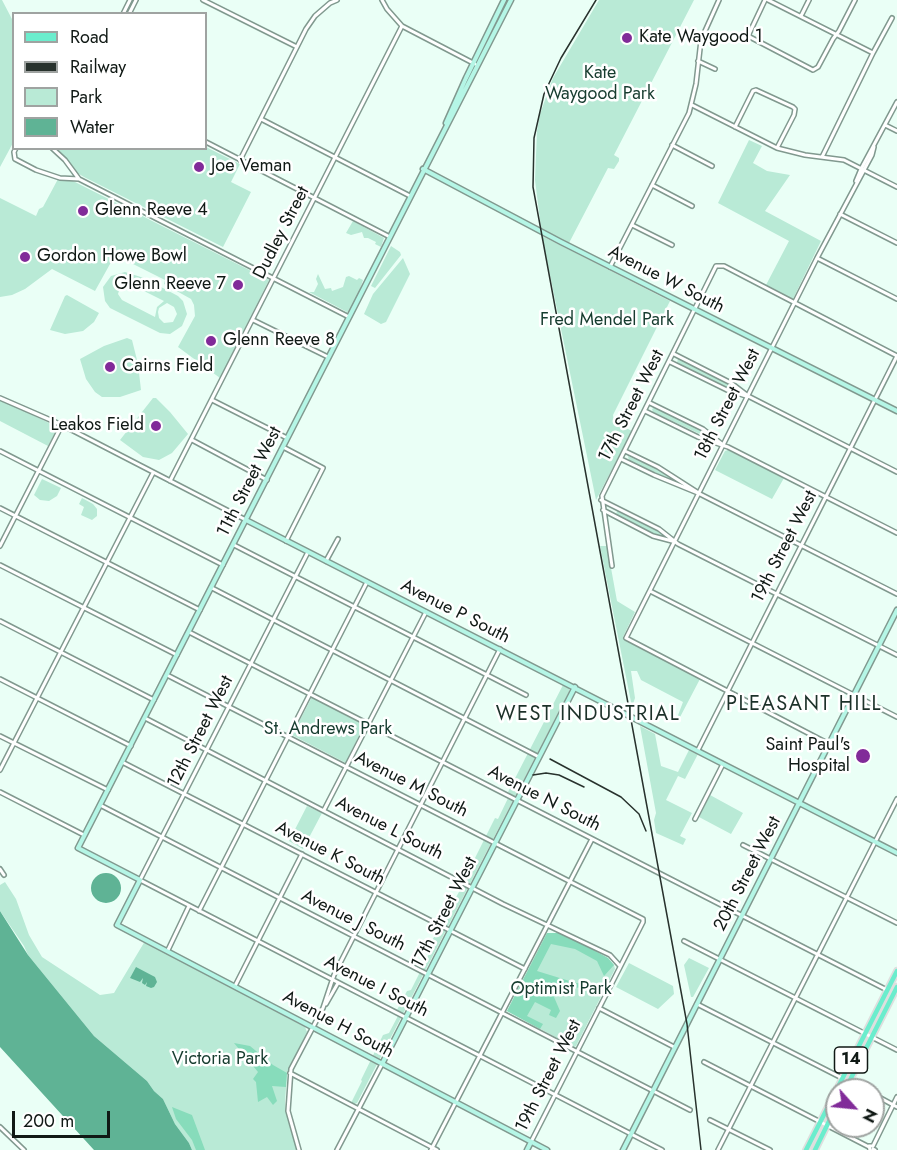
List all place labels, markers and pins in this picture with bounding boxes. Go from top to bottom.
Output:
place label: Kate Waygood 1 [639,27,763,49]
marker: Kate Waygood 1 [620,31,634,45]
place label: Joe Veman [211,156,292,178]
marker: Joe Veman [192,160,206,174]
place label: Glenn Reeve 4 [95,200,208,222]
marker: Glenn Reeve 4 [76,204,90,218]
place label: Gordon Howe Bowl [37,246,187,268]
marker: Gordon Howe Bowl [18,250,32,264]
place label: Glenn Reeve 7 [114,274,226,296]
marker: Glenn Reeve 7 [231,278,245,292]
place label: Glenn Reeve 8 [223,330,335,352]
marker: Glenn Reeve 8 [204,334,218,348]
place label: Cairns Field [122,356,213,378]
marker: Cairns Field [103,360,117,374]
place label: Leakos Field [50,415,144,437]
marker: Leakos Field [149,419,163,433]
place label: Saint Paul's Hospital [765,735,850,777]
marker: Saint Paul's Hospital [854,747,872,765]

